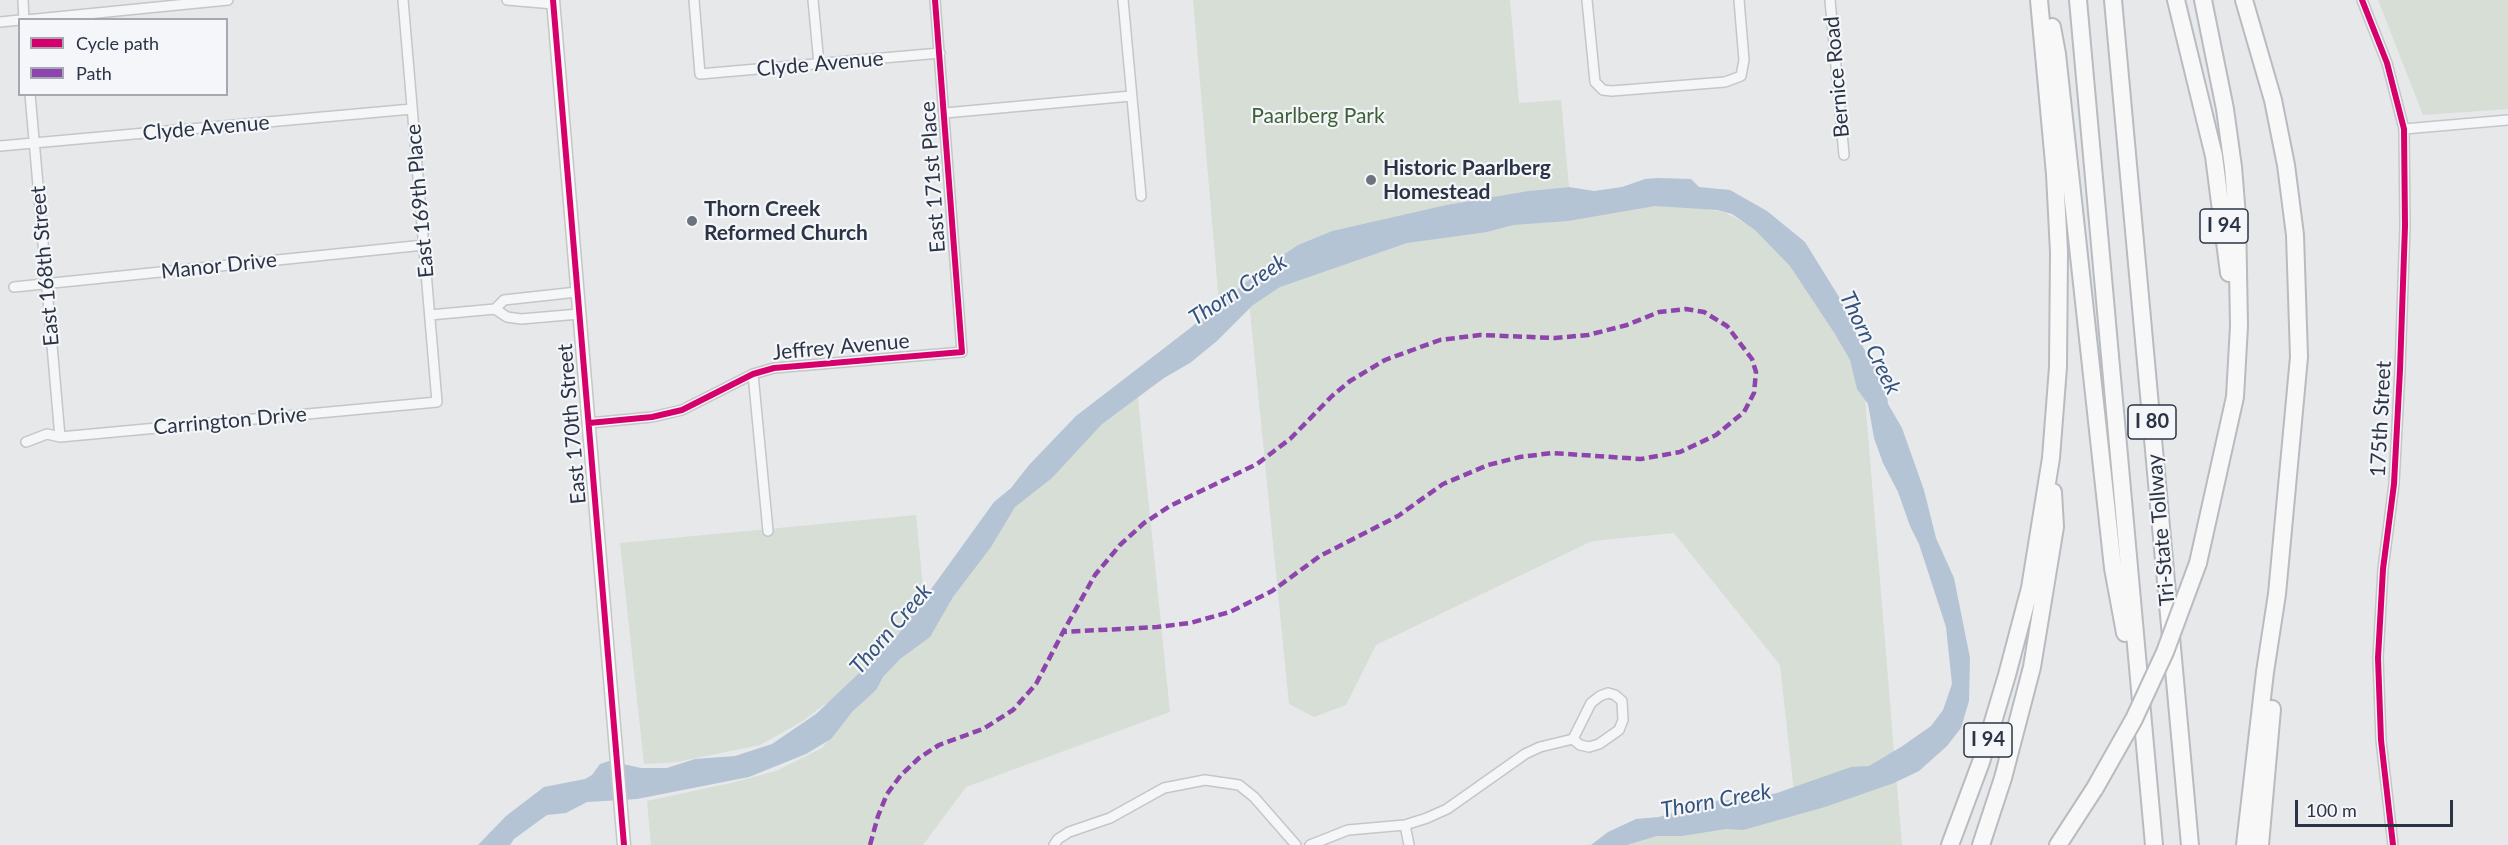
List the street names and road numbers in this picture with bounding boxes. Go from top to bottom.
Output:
street label: Bernice Road [1819,15,1855,139]
street label: Clyde Avenue [756,46,884,82]
street label: East 171st Place [915,100,951,254]
street label: Clyde Avenue [142,110,270,146]
street label: East 169th Place [401,123,439,279]
street label: East 168th Street [25,185,65,347]
road number: I 94 [2200,209,2248,243]
street label: Manor Drive [160,247,278,285]
street label: Jeffrey Avenue [772,328,910,366]
street label: East 170th Street [552,343,592,505]
street label: 175th Street [2365,360,2397,478]
street label: Carrington Drive [152,402,308,440]
road number: I 80 [2128,405,2176,439]
street label: Tri-State Tollway [2142,453,2180,607]
road number: I 94 [1964,723,2012,757]

